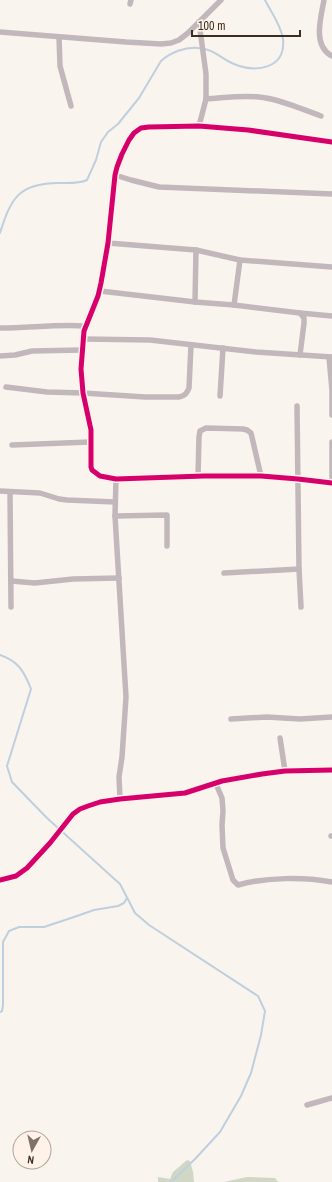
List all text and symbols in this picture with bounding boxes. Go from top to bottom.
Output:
scale bar [192,12,300,38]
text: 100 m [198,18,225,34]
north arrow [12,1130,52,1170]
text: N [26,1153,35,1167]

